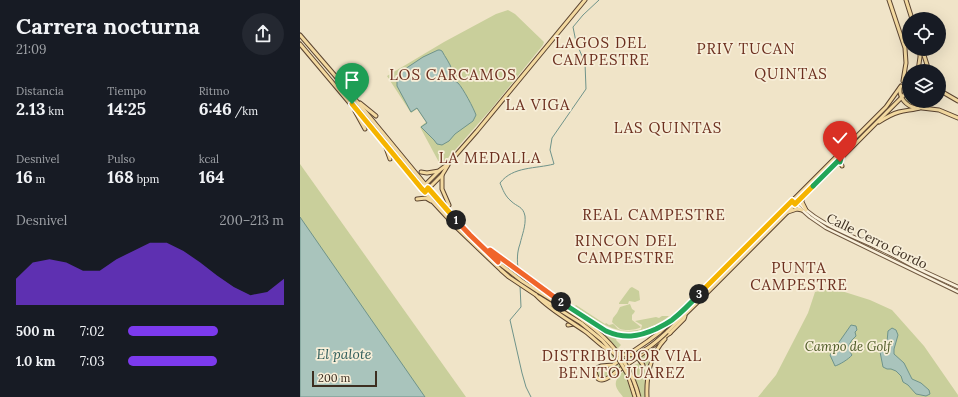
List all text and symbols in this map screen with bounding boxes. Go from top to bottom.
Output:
text: Carrera nocturna [16,12,200,40]
map controls [902,12,946,108]
button: locate [902,12,946,56]
button: share [242,13,284,55]
district label: LAGOS DEL CAMPESTRE [552,33,650,69]
district label: PRIV TUCAN [696,39,796,58]
text: 21:09 [16,41,47,58]
pin [335,63,369,104]
district label: QUINTAS [754,64,828,83]
button: layers [902,64,946,108]
district label: LOS CARCAMOS [389,65,517,84]
icon: arrive [341,69,363,91]
text: Distancia [16,84,64,98]
text: Tiempo [107,84,146,98]
text: Ritmo [199,84,229,98]
district label: LA VIGA [506,95,570,114]
text: 2.13 [16,98,45,120]
text: 14:25 [107,98,146,120]
text: 6:46 [199,98,232,120]
text: km [45,104,64,118]
text: /km [232,104,258,118]
district label: LAS QUINTAS [614,118,722,137]
pin [823,121,857,162]
icon: check [829,127,851,149]
district label: LA MEDALLA [439,148,541,167]
text: Desnivel [16,152,59,166]
text: Pulso [107,152,135,166]
text: kcal [199,152,219,166]
text: 16 [16,166,33,188]
text: 168 [107,166,134,188]
text: 164 [199,166,225,188]
text: m [33,172,45,186]
text: bpm [134,172,159,186]
district label: REAL CAMPESTRE [582,205,726,224]
street label: Calle Cerro Gordo [824,209,931,273]
pin: 1 [446,210,466,230]
text: Desnivel [16,212,67,229]
text: 200–213 m [220,212,284,229]
text: 1 [454,213,458,227]
district label: RINCON DEL CAMPESTRE [575,231,677,267]
district label: PUNTA CAMPESTRE [750,258,848,294]
pin: 3 [689,284,709,304]
text: 3 [696,287,702,301]
pin: 2 [551,292,571,312]
text: 2 [558,295,564,309]
text: 500 m [16,323,55,340]
text: 7:02 [80,323,104,340]
park label: Campo de Golf [805,338,893,355]
water label: El palote [316,345,372,363]
district label: DISTRIBUIDOR VIAL BENITO JUAREZ [542,346,702,382]
text: 1.0 km [16,353,55,370]
text: 7:03 [80,353,105,370]
scale bar [312,369,377,388]
text: 200 m [318,371,350,385]

